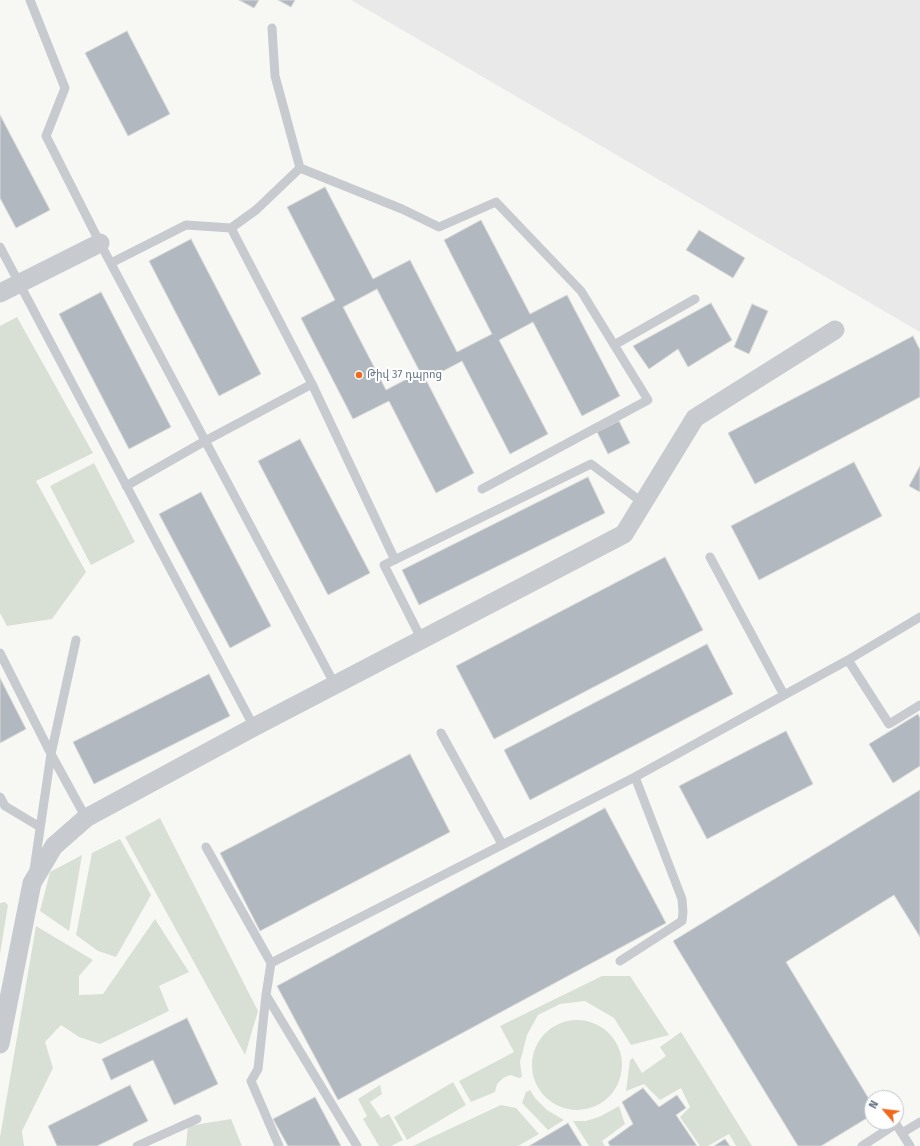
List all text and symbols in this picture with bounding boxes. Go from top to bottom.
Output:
place label: Թիվ 37 դպրոց [367,368,442,382]
marker: Թիվ 37 դպրոց [354,370,364,380]
north arrow [864,1090,904,1130]
text: N [866,1098,881,1111]

